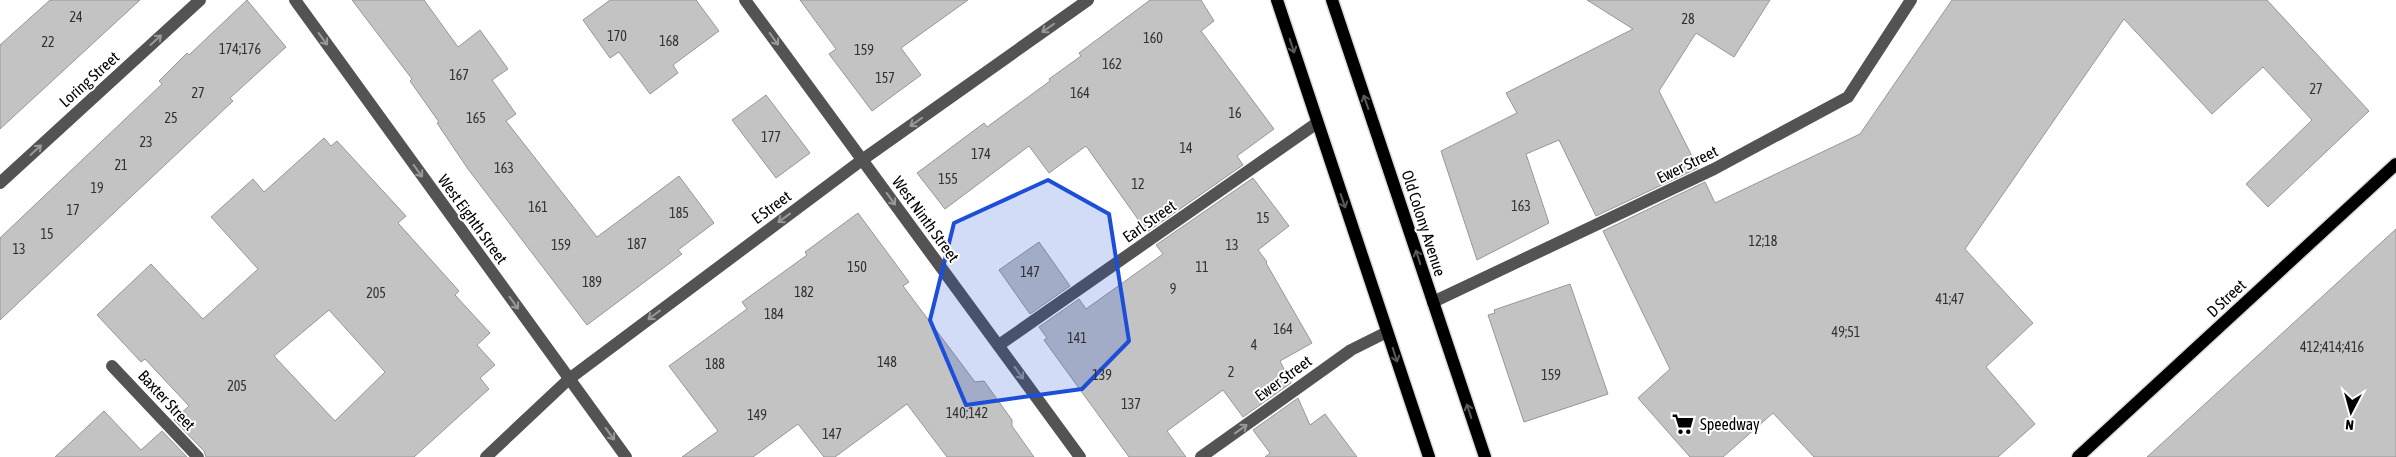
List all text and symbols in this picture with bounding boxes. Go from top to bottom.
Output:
house number: 24 [69,9,83,25]
house number: 28 [1681,11,1695,27]
one-way arrow [1041,23,1055,33]
house number: 170 [607,28,627,44]
house number: 160 [1143,30,1163,46]
one-way arrow [318,32,328,46]
one-way arrow [769,32,779,46]
house number: 168 [659,33,679,49]
house number: 22 [41,34,55,50]
one-way arrow [149,35,162,47]
one-way arrow [1287,38,1297,54]
house number: 174;176 [219,41,261,57]
house number: 159 [854,42,874,58]
street label: Loring Street [55,47,123,111]
house number: 162 [1102,56,1122,72]
house number: 167 [449,67,469,83]
house number: 157 [875,70,895,86]
house number: 27 [2309,81,2323,97]
house number: 27 [191,85,205,101]
house number: 164 [1070,85,1090,101]
one-way arrow [1361,95,1370,111]
house number: 16 [1228,105,1242,121]
house number: 25 [164,110,178,126]
house number: 165 [466,110,486,126]
one-way arrow [909,117,923,127]
house number: 177 [761,129,781,145]
house number: 23 [139,134,153,150]
house number: 14 [1179,140,1193,156]
street label: Ewer Street [1654,141,1721,186]
one-way arrow [30,144,42,156]
house number: 174 [971,146,991,162]
house number: 21 [114,157,128,173]
house number: 163 [494,160,514,176]
one-way arrow [413,164,424,177]
street label: Old Colony Avenue [1397,168,1450,279]
street label: West Eighth Street [434,171,512,268]
house number: 155 [938,171,958,187]
street label: West Ninth Street [889,173,963,266]
house number: 12 [1131,176,1145,192]
house number: 19 [90,180,104,196]
street label: E Street [748,187,794,227]
one-way arrow [886,192,896,206]
one-way arrow [1339,192,1348,208]
street label: Earl Street [1119,196,1179,246]
house number: 163 [1511,198,1531,214]
house number: 161 [528,199,548,215]
house number: 17 [66,202,80,218]
house number: 185 [669,205,689,221]
house number: 15 [1256,210,1270,226]
one-way arrow [778,212,791,223]
house number: 15 [40,226,54,242]
house number: 12;18 [1749,233,1778,249]
house number: 187 [627,236,647,252]
house number: 159 [551,237,571,253]
house number: 13 [1225,237,1239,253]
house number: 13 [12,241,26,257]
one-way arrow [1412,249,1422,265]
house number: 150 [847,259,867,275]
house number: 11 [1195,259,1209,275]
house number: 147 [1020,264,1040,280]
house number: 189 [582,274,602,290]
street label: D Street [2203,275,2249,320]
house number: 9 [1170,281,1176,297]
house number: 182 [794,284,814,300]
house number: 205 [366,285,386,301]
house number: 41;47 [1936,291,1964,307]
one-way arrow [509,296,519,310]
house number: 184 [764,306,784,322]
one-way arrow [647,310,661,320]
house number: 164 [1273,321,1293,337]
house number: 49;51 [1832,324,1860,340]
house number: 141 [1067,330,1087,346]
house number: 4 [1251,337,1258,353]
house number: 412;414;416 [2300,339,2365,355]
one-way arrow [1390,346,1400,362]
street label: Ewer Street [1251,351,1315,405]
house number: 148 [877,354,897,370]
house number: 188 [705,356,725,372]
house number: 2 [1228,364,1234,380]
street label: Baxter Street [135,366,199,434]
one-way arrow [1013,366,1024,379]
house number: 139 [1092,367,1112,383]
house number: 159 [1541,367,1561,383]
house number: 205 [227,378,247,394]
north arrow [2326,387,2376,437]
house number: 137 [1121,396,1141,412]
one-way arrow [1464,403,1473,419]
house number: 140;142 [946,405,988,421]
house number: 149 [747,407,767,423]
supermarket icon: Speedway [1670,411,1696,437]
place label: Speedway [1700,415,1760,434]
text: N [2345,417,2355,433]
one-way arrow [1234,423,1247,434]
house number: 147 [822,426,842,442]
one-way arrow [604,427,615,440]

